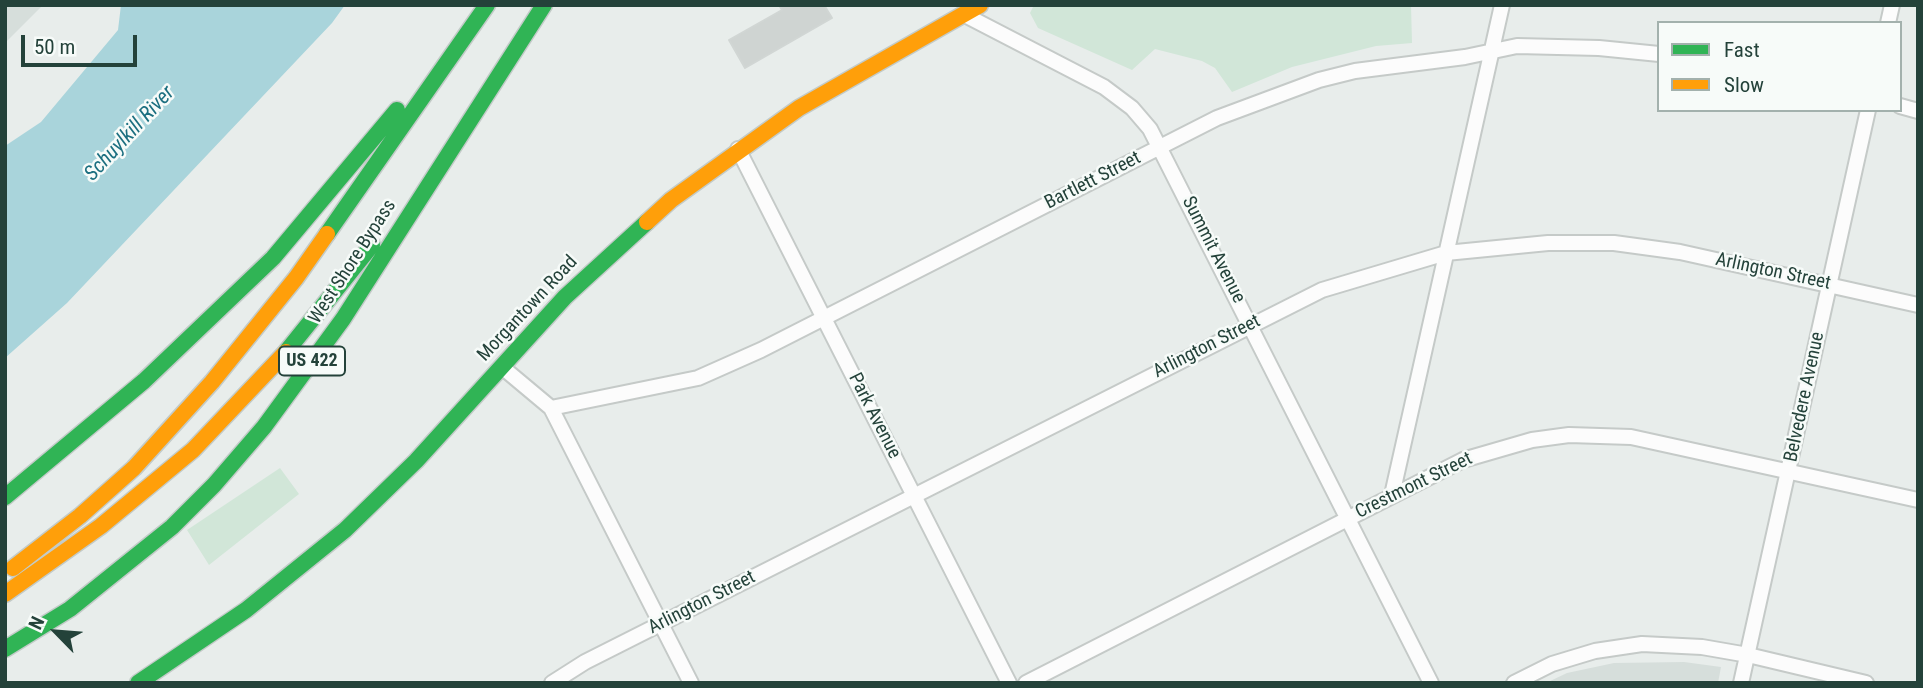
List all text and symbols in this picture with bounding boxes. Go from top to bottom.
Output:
scale bar [24,21,140,65]
legend [1657,21,1902,112]
text: 50 m [34,35,75,59]
text: Fast [1724,38,1760,62]
text: Slow [1724,73,1764,97]
water label: Schuylkill River [80,81,180,187]
street label: Bartlett Street [1041,147,1145,215]
street label: Summit Avenue [1176,193,1250,307]
street label: West Shore Bypass [304,196,402,328]
street label: Arlington Street [1713,249,1833,295]
street label: Morgantown Road [473,251,583,367]
street label: Arlington Street [1150,310,1264,384]
street label: Belvedere Avenue [1780,330,1830,464]
road number: US 422 [279,346,345,376]
street label: Park Avenue [843,369,905,463]
street label: Crestmont Street [1352,448,1476,524]
street label: Arlington Street [645,566,759,640]
north arrow [21,597,91,667]
text: N [24,613,49,633]

